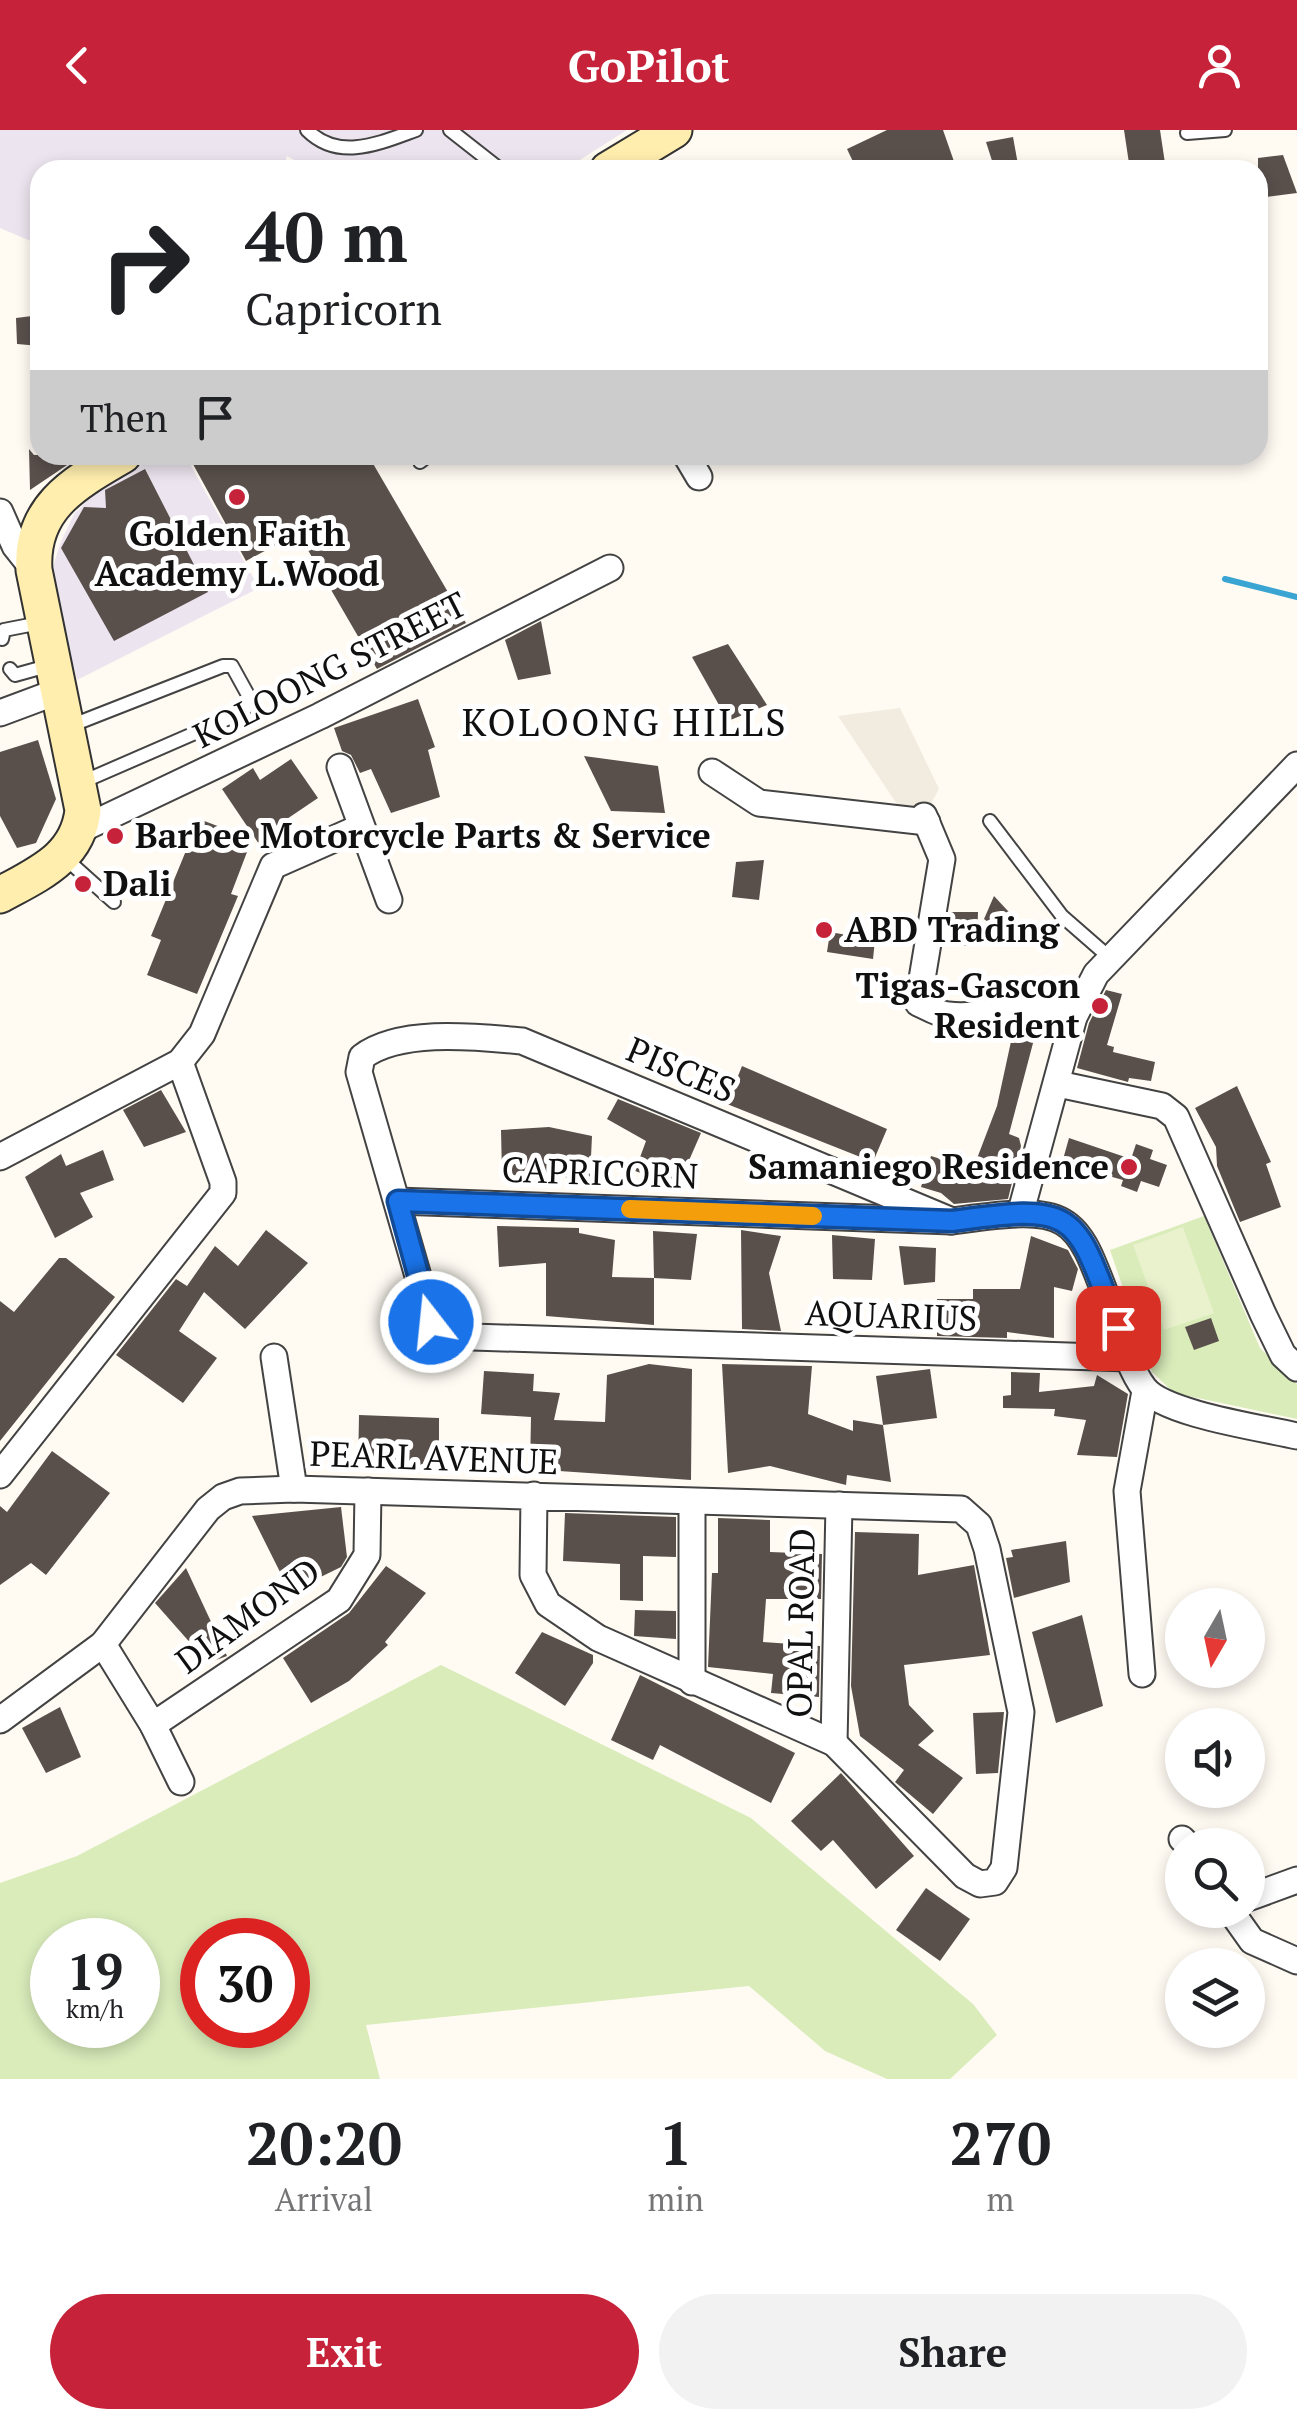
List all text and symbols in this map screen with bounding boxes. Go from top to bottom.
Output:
text: GoPilot [568,35,729,95]
icon: back [50,38,105,93]
icon: person [1192,38,1247,93]
text: 40 m [245,189,408,282]
icon: right [80,200,210,330]
text: Capricorn [245,278,442,338]
icon: arrive [188,390,243,445]
text: Then [80,393,168,443]
marker: Golden Faith Academy L.Wood [226,486,248,508]
place label: Golden Faith Academy L.Wood [95,510,380,596]
street label: KOLOONG STREET [185,580,474,758]
district label: KOLOONG HILLS [462,697,788,747]
place label: Barbee Motorcycle Parts & Service [135,812,711,858]
marker: Barbee Motorcycle Parts & Service [104,825,126,847]
place label: Dali [103,860,172,906]
marker: Dali [72,873,94,895]
place label: ABD Trading [844,906,1060,952]
marker: ABD Trading [813,919,835,941]
place label: Tigas-Gascon Resident [856,962,1080,1048]
marker: Tigas-Gascon Resident [1089,995,1111,1017]
street label: PISCES [620,1026,743,1112]
place label: Samaniego Residence [748,1143,1109,1189]
street label: CAPRICORN [501,1146,699,1198]
marker: Samaniego Residence [1118,1156,1140,1178]
position arrow [379,1270,483,1374]
pin [1076,1286,1161,1371]
street label: AQUARIUS [804,1289,978,1341]
icon: arrive [1091,1301,1146,1356]
street label: PEARL AVENUE [309,1430,559,1484]
street label: OPAL ROAD [775,1528,825,1718]
street label: DIAMOND [166,1547,329,1683]
north arrow [1165,1588,1265,1688]
map controls [1165,1588,1265,2048]
button: sound [1165,1708,1265,1808]
button: search [1165,1828,1265,1928]
speed limit sign: 30 [180,1918,310,2048]
text: 19 [67,1938,123,2004]
button: layers [1165,1948,1265,2048]
text: km/h [66,1992,124,2025]
text: 20:20 [246,2103,402,2182]
text: 1 [659,2103,693,2182]
text: 270 [950,2103,1051,2182]
text: Arrival [275,2178,373,2220]
text: min [648,2178,704,2220]
text: m [987,2178,1014,2220]
button: Exit [50,2294,639,2409]
button: Share [659,2294,1247,2409]

